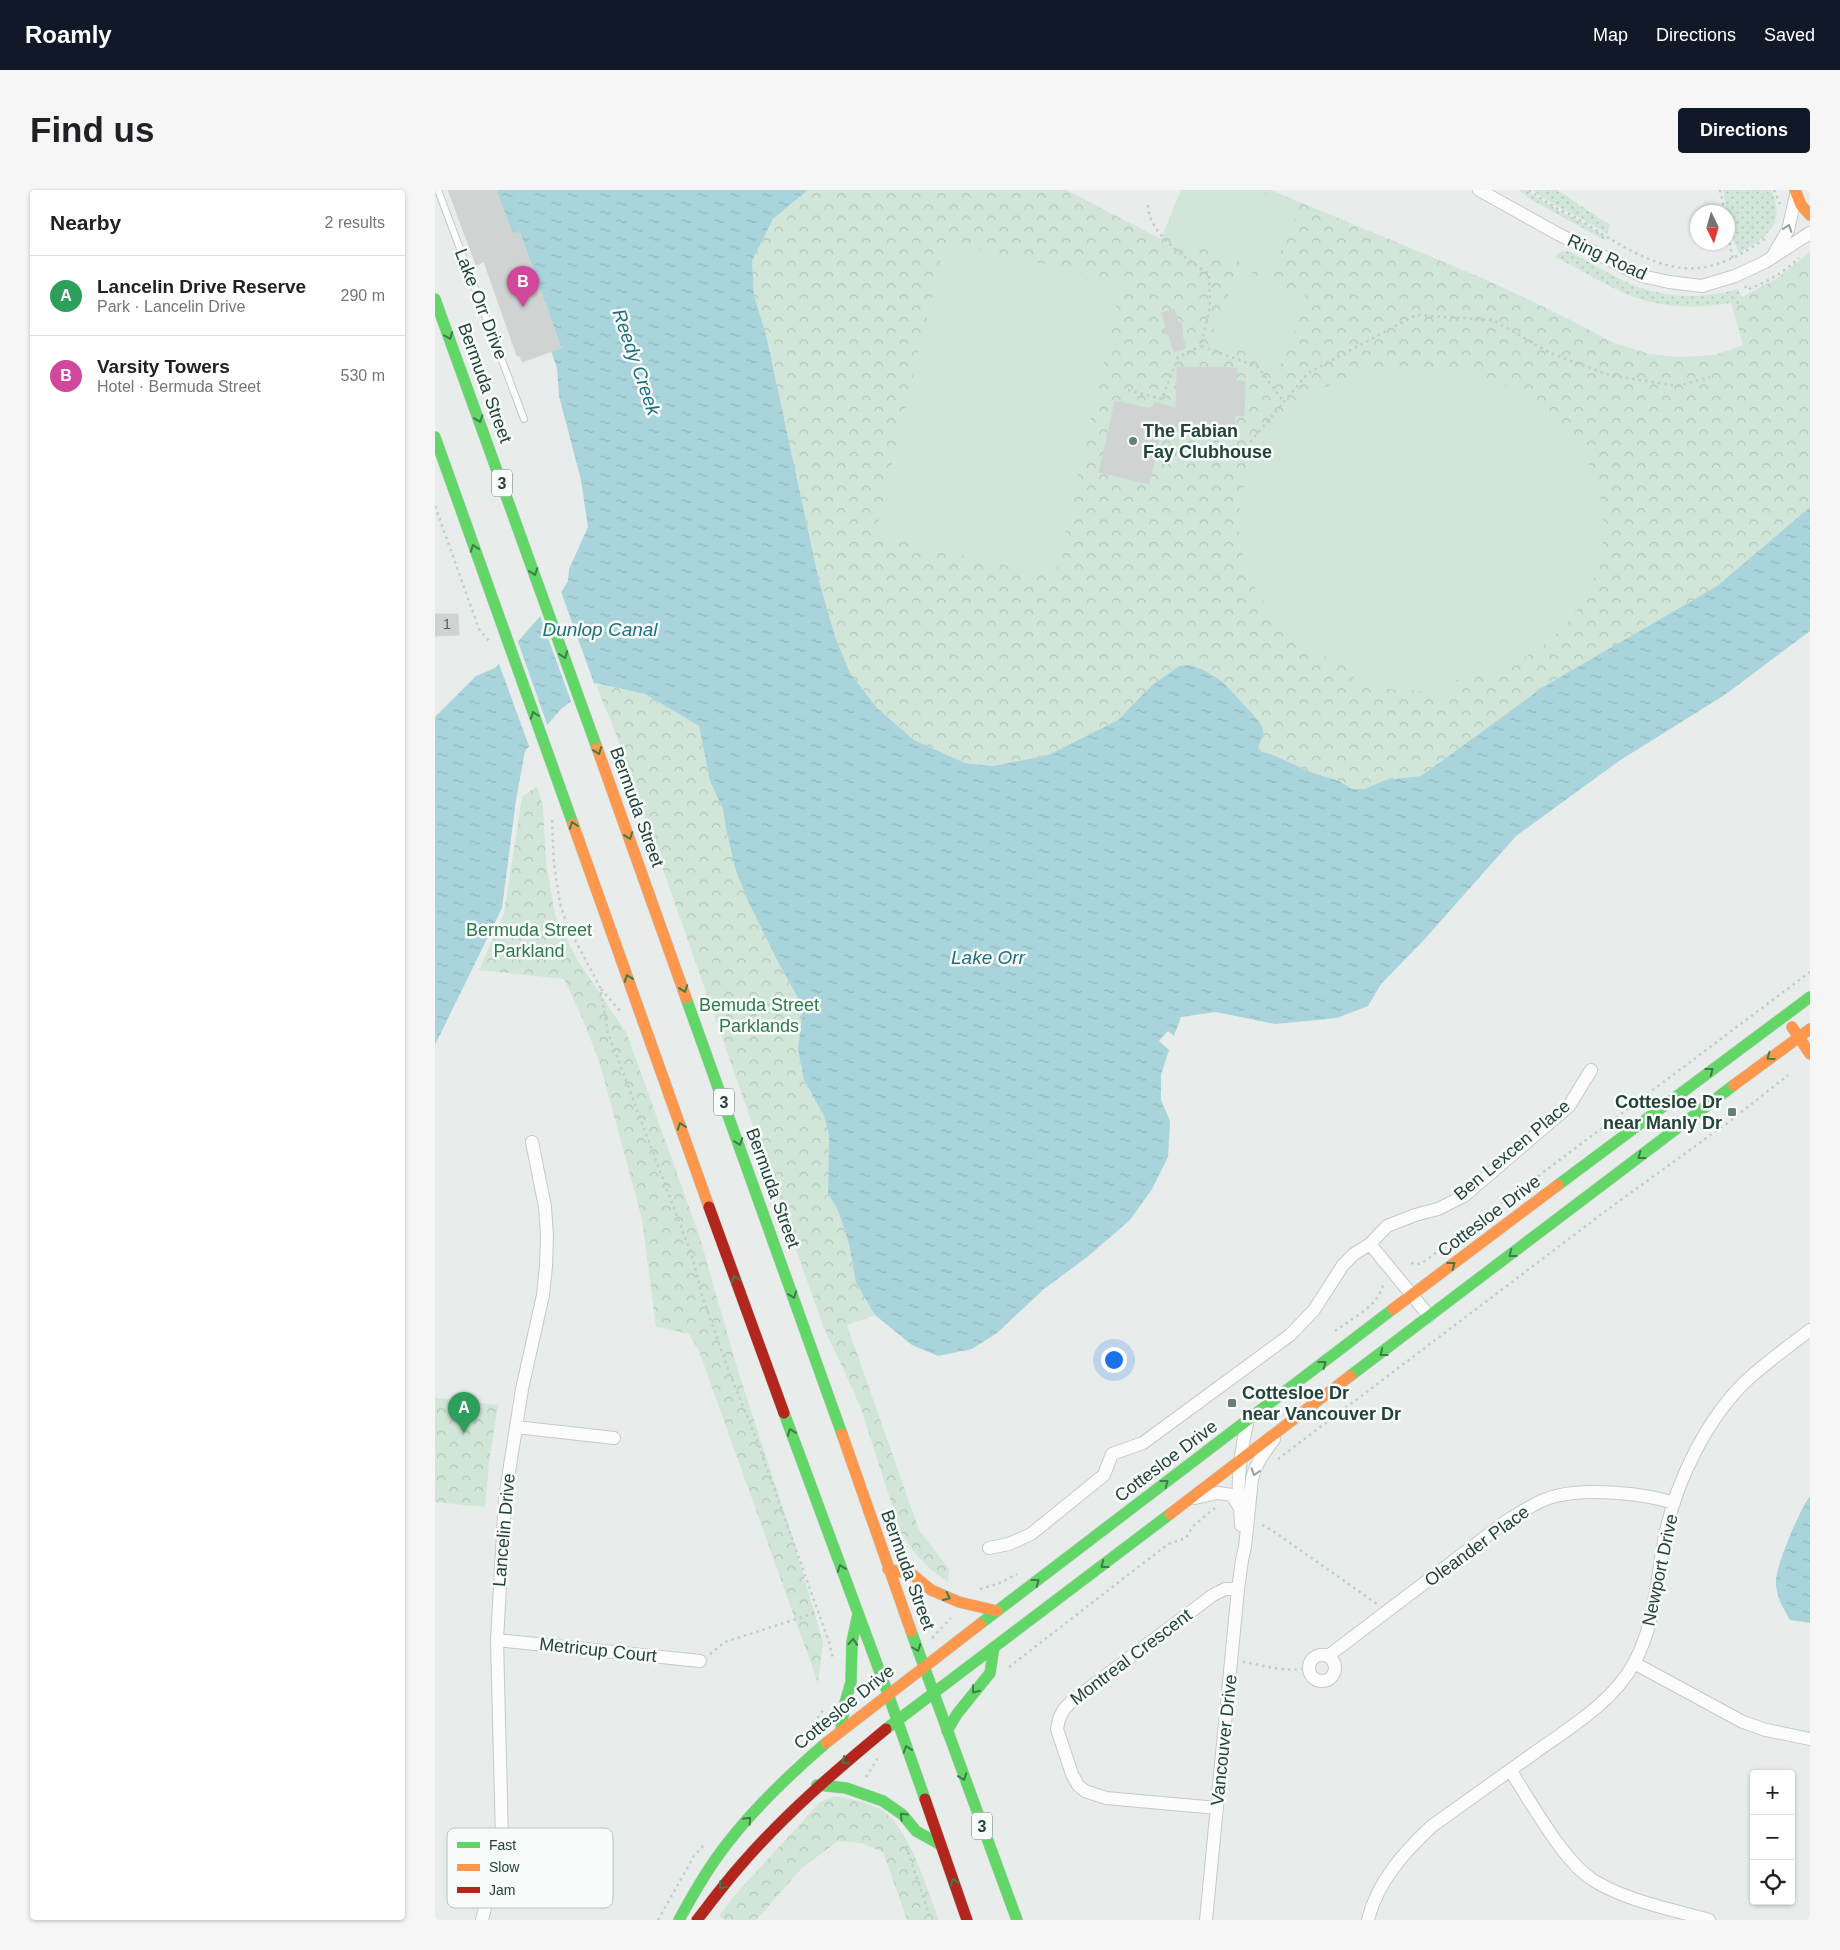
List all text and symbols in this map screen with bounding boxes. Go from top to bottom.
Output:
text: Roamly [25,21,112,48]
text: Map [1593,25,1628,45]
text: Directions [1656,25,1736,45]
text: Saved [1764,25,1815,45]
button: Directions [1678,108,1810,153]
text: Find us [30,110,154,149]
north arrow [1690,205,1735,250]
text: Nearby [50,211,121,234]
text: 2 results [325,214,385,231]
one-way arrow [1782,224,1792,233]
street label: Ring Road [1564,230,1650,284]
street label: Lake Orr Drive [451,246,511,362]
pin: B [507,266,539,307]
text: Lancelin Drive Reserve [97,276,306,297]
text: A [60,287,72,304]
text: 290 m [341,287,385,304]
text: Park · Lancelin Drive [97,298,246,315]
water label: Reedy Creek [609,306,665,419]
street label: Bermuda Street [454,320,516,446]
one-way arrow [443,331,453,340]
text: Varsity Towers [97,356,230,377]
text: B [60,367,72,384]
text: 530 m [341,367,385,384]
text: Hotel · Bermuda Street [97,378,261,395]
one-way arrow [473,414,483,423]
place label: The Fabian Fay Clubhouse [1143,421,1272,462]
marker: The Fabian Fay Clubhouse [1127,435,1139,447]
road number: 3 [492,470,512,496]
one-way arrow [470,544,480,553]
one-way arrow [528,567,538,575]
house number: 1 [443,615,451,632]
water label: Dunlop Canal [542,619,658,640]
one-way arrow [558,651,568,659]
one-way arrow [530,711,540,719]
street label: Bermuda Street [606,744,668,870]
one-way arrow [593,746,603,755]
one-way arrow [569,821,579,830]
one-way arrow [623,831,633,840]
park label: Bermuda Street Parkland [466,920,592,961]
water label: Lake Orr [951,947,1026,968]
one-way arrow [624,974,634,983]
one-way arrow [678,984,688,993]
park label: Bemuda Street Parklands [699,995,819,1036]
one-way arrow [1767,1051,1776,1061]
one-way arrow [1704,1068,1713,1076]
road number: 3 [714,1089,734,1116]
place label: Cottesloe Dr near Manly Dr [1603,1092,1722,1133]
street label: Ben Lexcen Place [1450,1096,1574,1204]
marker: Cottesloe Dr near Manly Dr [1726,1106,1738,1118]
one-way arrow [677,1122,687,1131]
street label: Bermuda Street [742,1125,804,1251]
one-way arrow [733,1137,743,1146]
one-way arrow [1638,1150,1647,1158]
street label: Cottesloe Drive [1434,1171,1544,1261]
one-way arrow [1508,1248,1518,1257]
one-way arrow [1446,1263,1455,1271]
one-way arrow [731,1275,741,1284]
one-way arrow [787,1291,797,1299]
your location [1101,1347,1127,1373]
one-way arrow [1379,1347,1388,1356]
one-way arrow [1317,1361,1327,1370]
place label: Cottesloe Dr near Vancouver Dr [1242,1383,1401,1424]
pin: A [448,1392,480,1433]
marker: Cottesloe Dr near Vancouver Dr [1226,1397,1238,1409]
street label: Cottesloe Drive [1111,1416,1221,1506]
one-way arrow [787,1428,797,1436]
one-way arrow [1250,1467,1260,1476]
street label: Lancelin Drive [489,1472,519,1588]
one-way arrow [1159,1480,1169,1489]
street label: Oleander Place [1421,1501,1533,1591]
street label: Bermuda Street [877,1507,939,1633]
street label: Newport Drive [1638,1512,1682,1628]
one-way arrow [1101,1560,1110,1568]
one-way arrow [837,1565,847,1573]
one-way arrow [1030,1579,1039,1587]
one-way arrow [942,1590,951,1601]
street label: Montreal Crescent [1066,1605,1196,1709]
street label: Metricup Court [538,1634,658,1666]
one-way arrow [847,1637,858,1645]
one-way arrow [911,1643,921,1651]
street label: Cottesloe Drive [790,1661,898,1753]
street label: Vancouver Drive [1207,1673,1241,1807]
one-way arrow [972,1685,981,1694]
one-way arrow [903,1746,913,1754]
one-way arrow [842,1756,851,1765]
map controls [1750,1770,1795,1905]
button: + [1750,1770,1795,1815]
one-way arrow [957,1772,967,1781]
road number: 3 [972,1812,992,1840]
one-way arrow [900,1813,909,1822]
button: − [1750,1815,1795,1860]
one-way arrow [742,1816,751,1825]
legend [447,1828,613,1908]
text: Fast [489,1837,516,1853]
text: Slow [489,1859,520,1875]
button: locate [1750,1860,1795,1905]
one-way arrow [950,1879,960,1887]
one-way arrow [719,1881,728,1890]
text: Jam [489,1882,515,1898]

